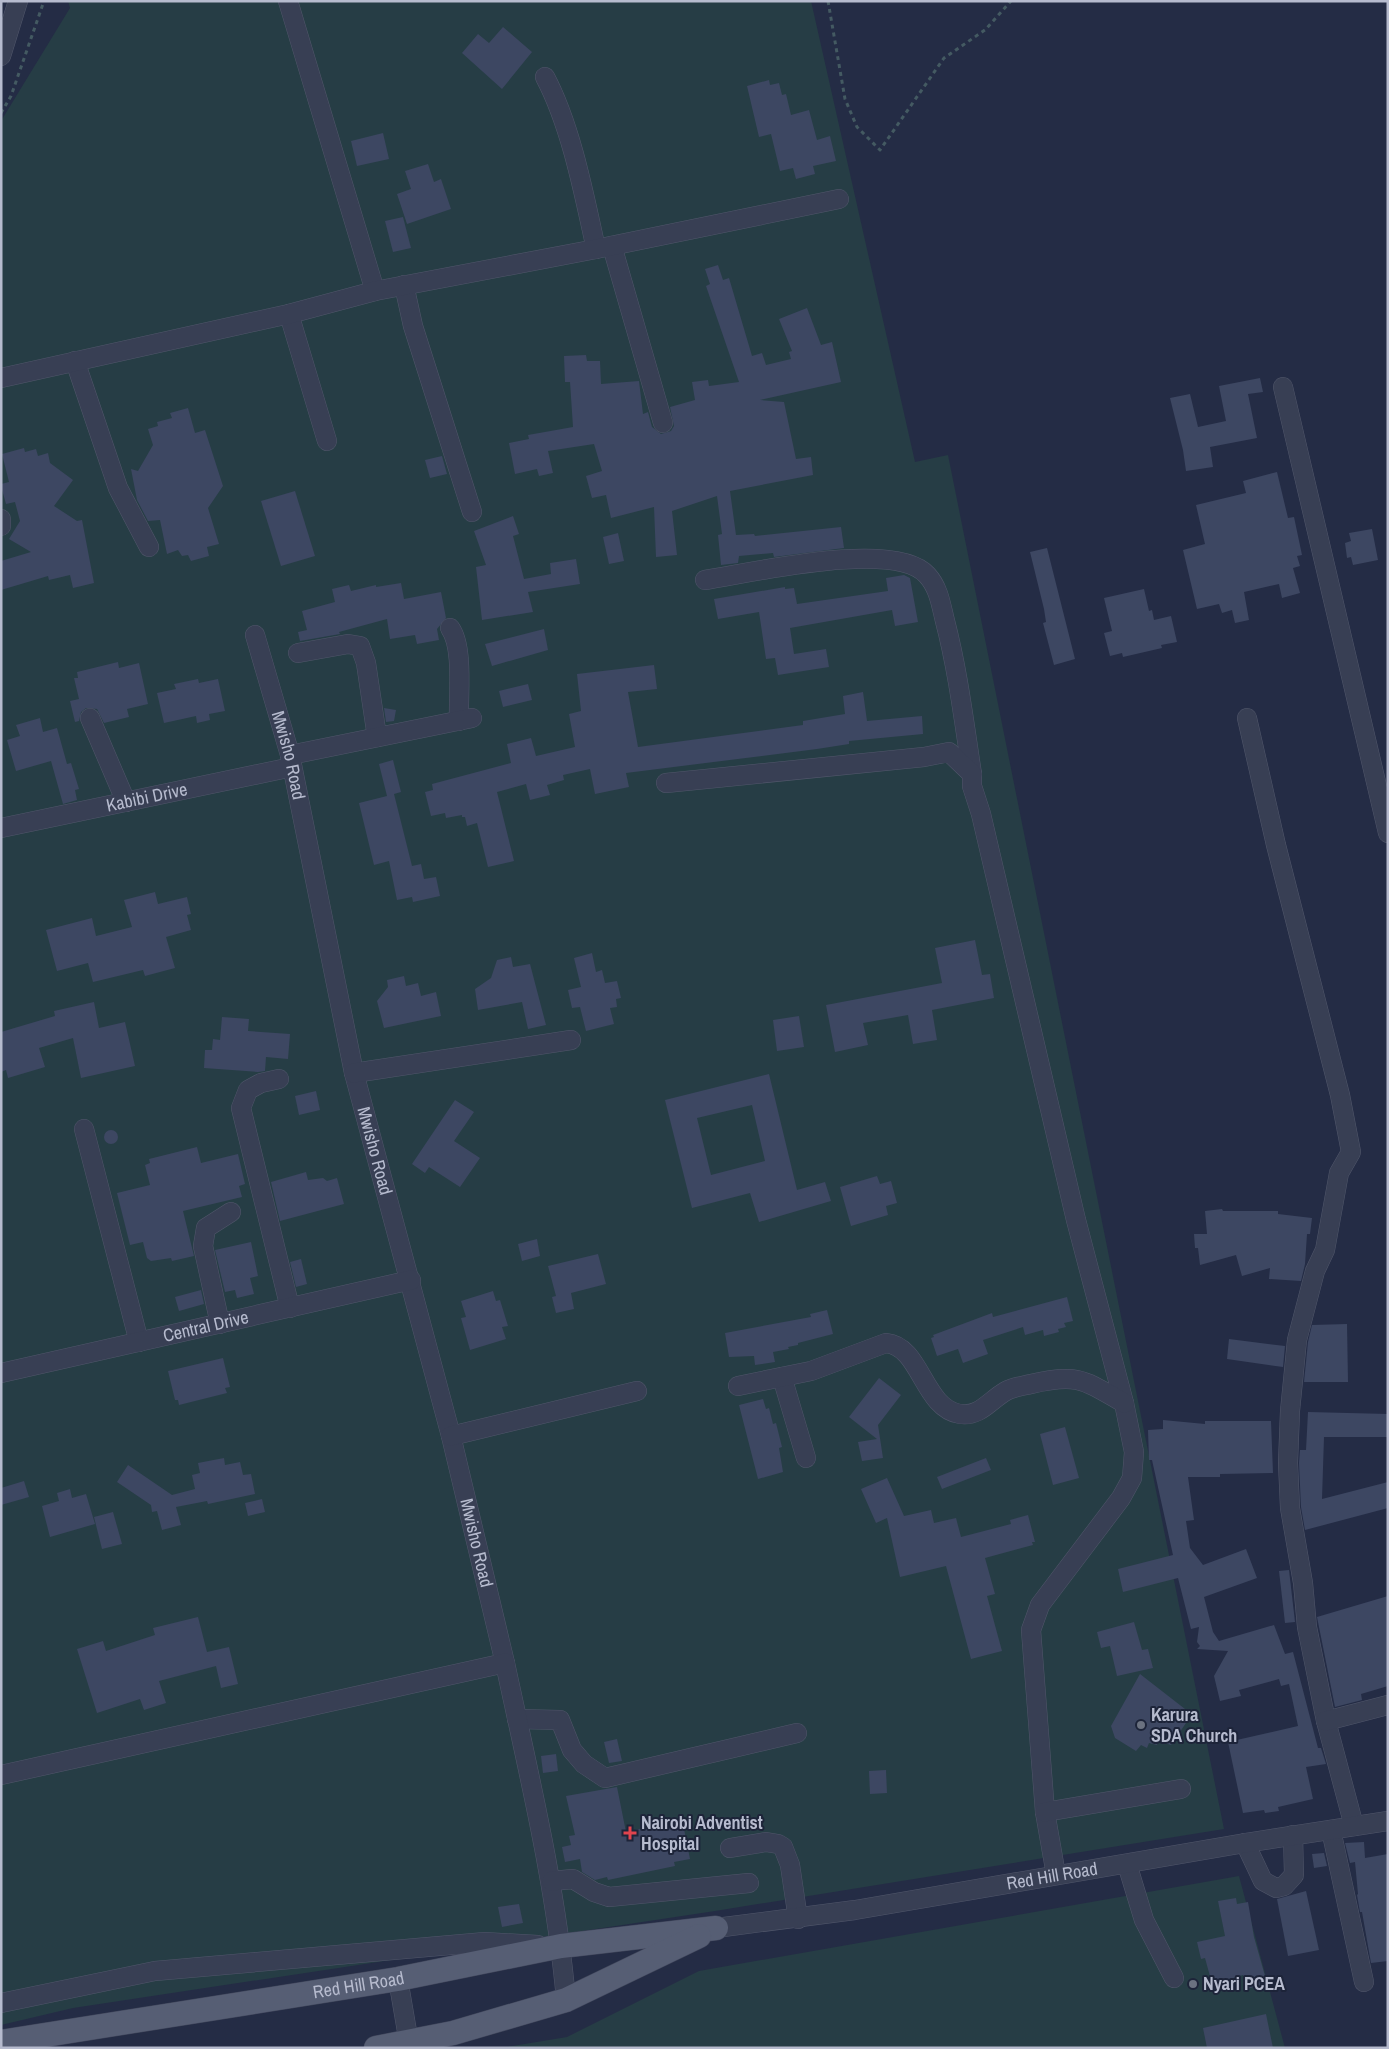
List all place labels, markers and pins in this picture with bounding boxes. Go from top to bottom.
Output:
place label: Karura SDA Church [1151,1702,1237,1748]
marker: Karura SDA Church [1135,1719,1147,1731]
place label: Nairobi Adventist Hospital [641,1810,763,1856]
marker: Nairobi Adventist Hospital [623,1826,637,1840]
place label: Nyari PCEA [1203,1971,1285,1996]
marker: Nyari PCEA [1187,1978,1199,1990]

